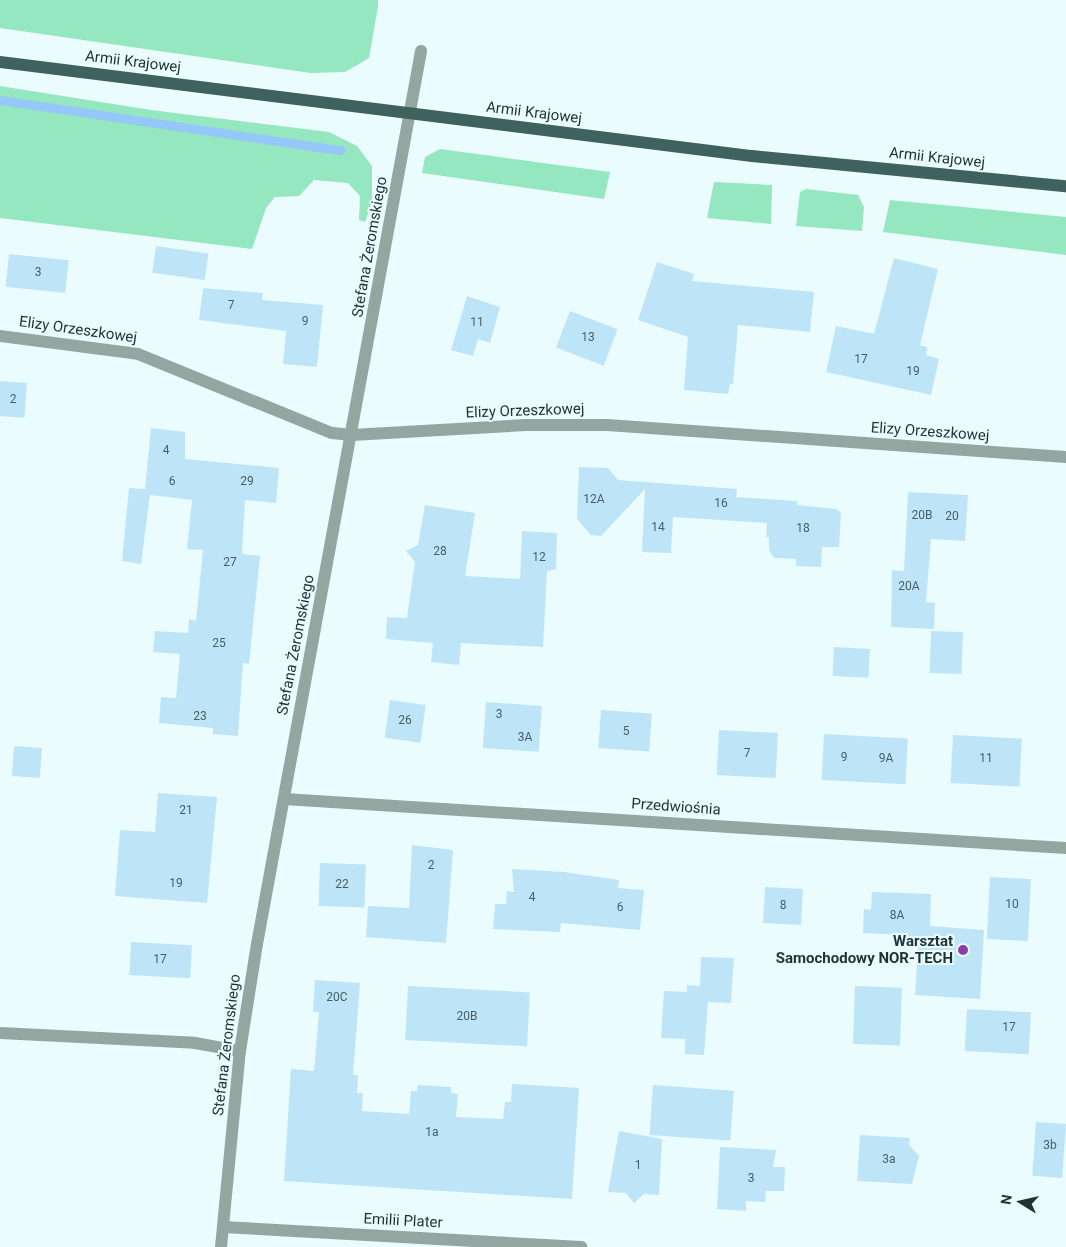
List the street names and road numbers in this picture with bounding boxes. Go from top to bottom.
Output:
street label: Armii Krajowej [84,47,182,77]
street label: Armii Krajowej [485,98,583,128]
street label: Armii Krajowej [888,144,986,172]
street label: Stefana Żeromskiego [349,175,391,319]
street label: Elizy Orzeszkowej [18,313,138,347]
street label: Elizy Orzeszkowej [465,400,585,422]
street label: Elizy Orzeszkowej [870,419,990,445]
street label: Stefana Żeromskiego [274,573,318,717]
street label: Przedwiośnia [631,795,721,819]
street label: Stefana Żeromskiego [209,973,245,1117]
street label: Emilii Plater [363,1210,443,1232]

